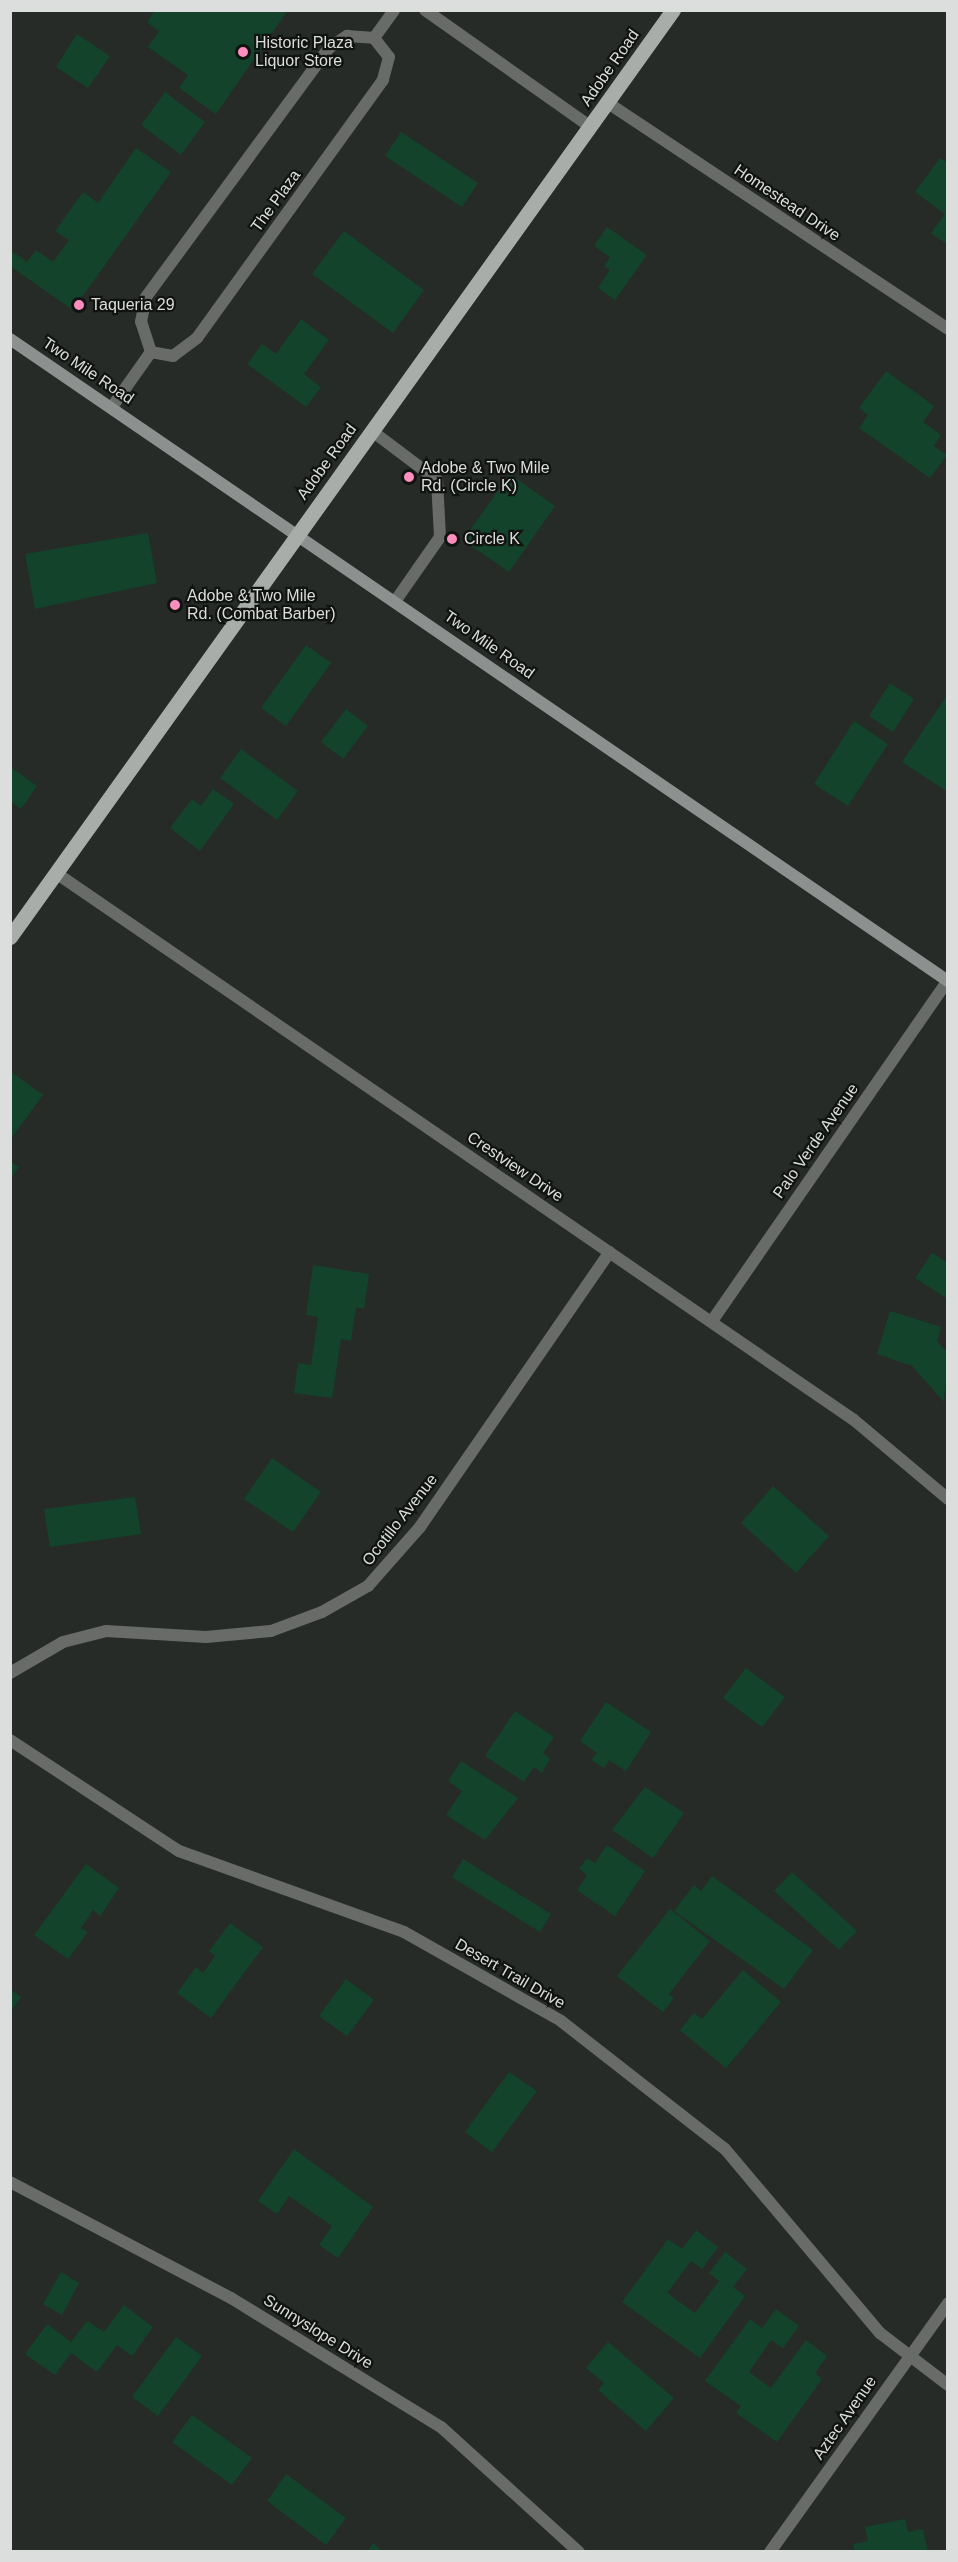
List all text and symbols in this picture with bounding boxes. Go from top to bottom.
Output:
street label: Adobe Road [577,26,643,110]
place label: Historic Plaza Liquor Store [255,33,353,71]
marker: Historic Plaza Liquor Store [236,45,250,59]
street label: Homestead Drive [730,160,844,246]
street label: The Plaza [247,166,305,236]
place label: Taqueria 29 [91,295,175,315]
marker: Taqueria 29 [72,298,86,312]
street label: Two Mile Road [39,333,137,409]
street label: Adobe Road [293,420,361,504]
place label: Adobe & Two Mile Rd. (Circle K) [421,458,550,496]
marker: Adobe & Two Mile Rd. (Circle K) [402,470,416,484]
place label: Circle K [464,529,520,549]
marker: Circle K [445,532,459,546]
place label: Adobe & Two Mile Rd. (Combat Barber) [187,586,335,624]
marker: Adobe & Two Mile Rd. (Combat Barber) [168,598,182,612]
street label: Two Mile Road [440,607,538,683]
street label: Palo Verde Avenue [769,1080,863,1202]
street label: Crestview Drive [463,1128,567,1206]
street label: Ocotillo Avenue [358,1470,442,1570]
street label: Desert Trail Drive [452,1935,568,2013]
street label: Sunnyslope Drive [260,2291,376,2373]
street label: Aztec Avenue [809,2372,881,2464]

